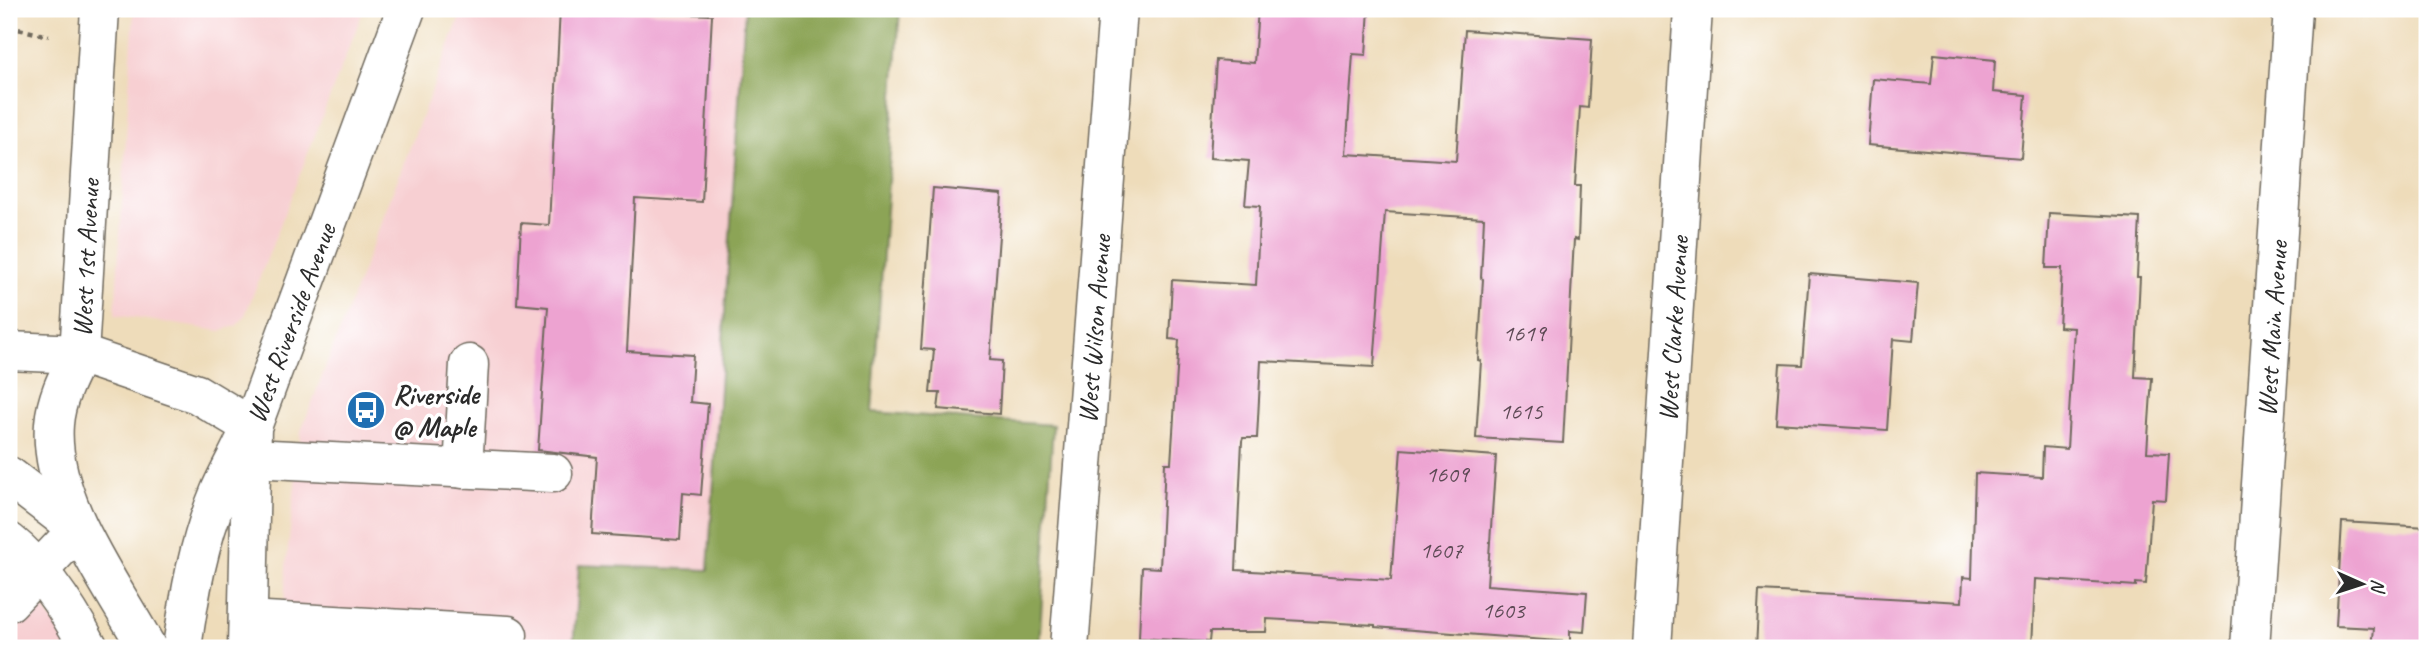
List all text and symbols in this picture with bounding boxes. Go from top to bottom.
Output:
street label: West 1st Avenue [64,176,107,338]
street label: West Riverside Avenue [238,217,344,427]
street label: West Wilson Avenue [1069,232,1119,424]
street label: West Clarke Avenue [1650,233,1697,422]
street label: West Main Avenue [2249,238,2295,418]
house number: 1619 [1502,318,1548,348]
place label: Riverside @ Maple [393,377,481,444]
bus stop icon: Riverside @ Maple [345,389,387,431]
house number: 1615 [1499,396,1544,426]
house number: 1609 [1425,459,1471,489]
house number: 1607 [1419,535,1464,565]
north arrow [2328,548,2398,618]
text: N [2366,578,2390,595]
house number: 1603 [1481,595,1527,625]

